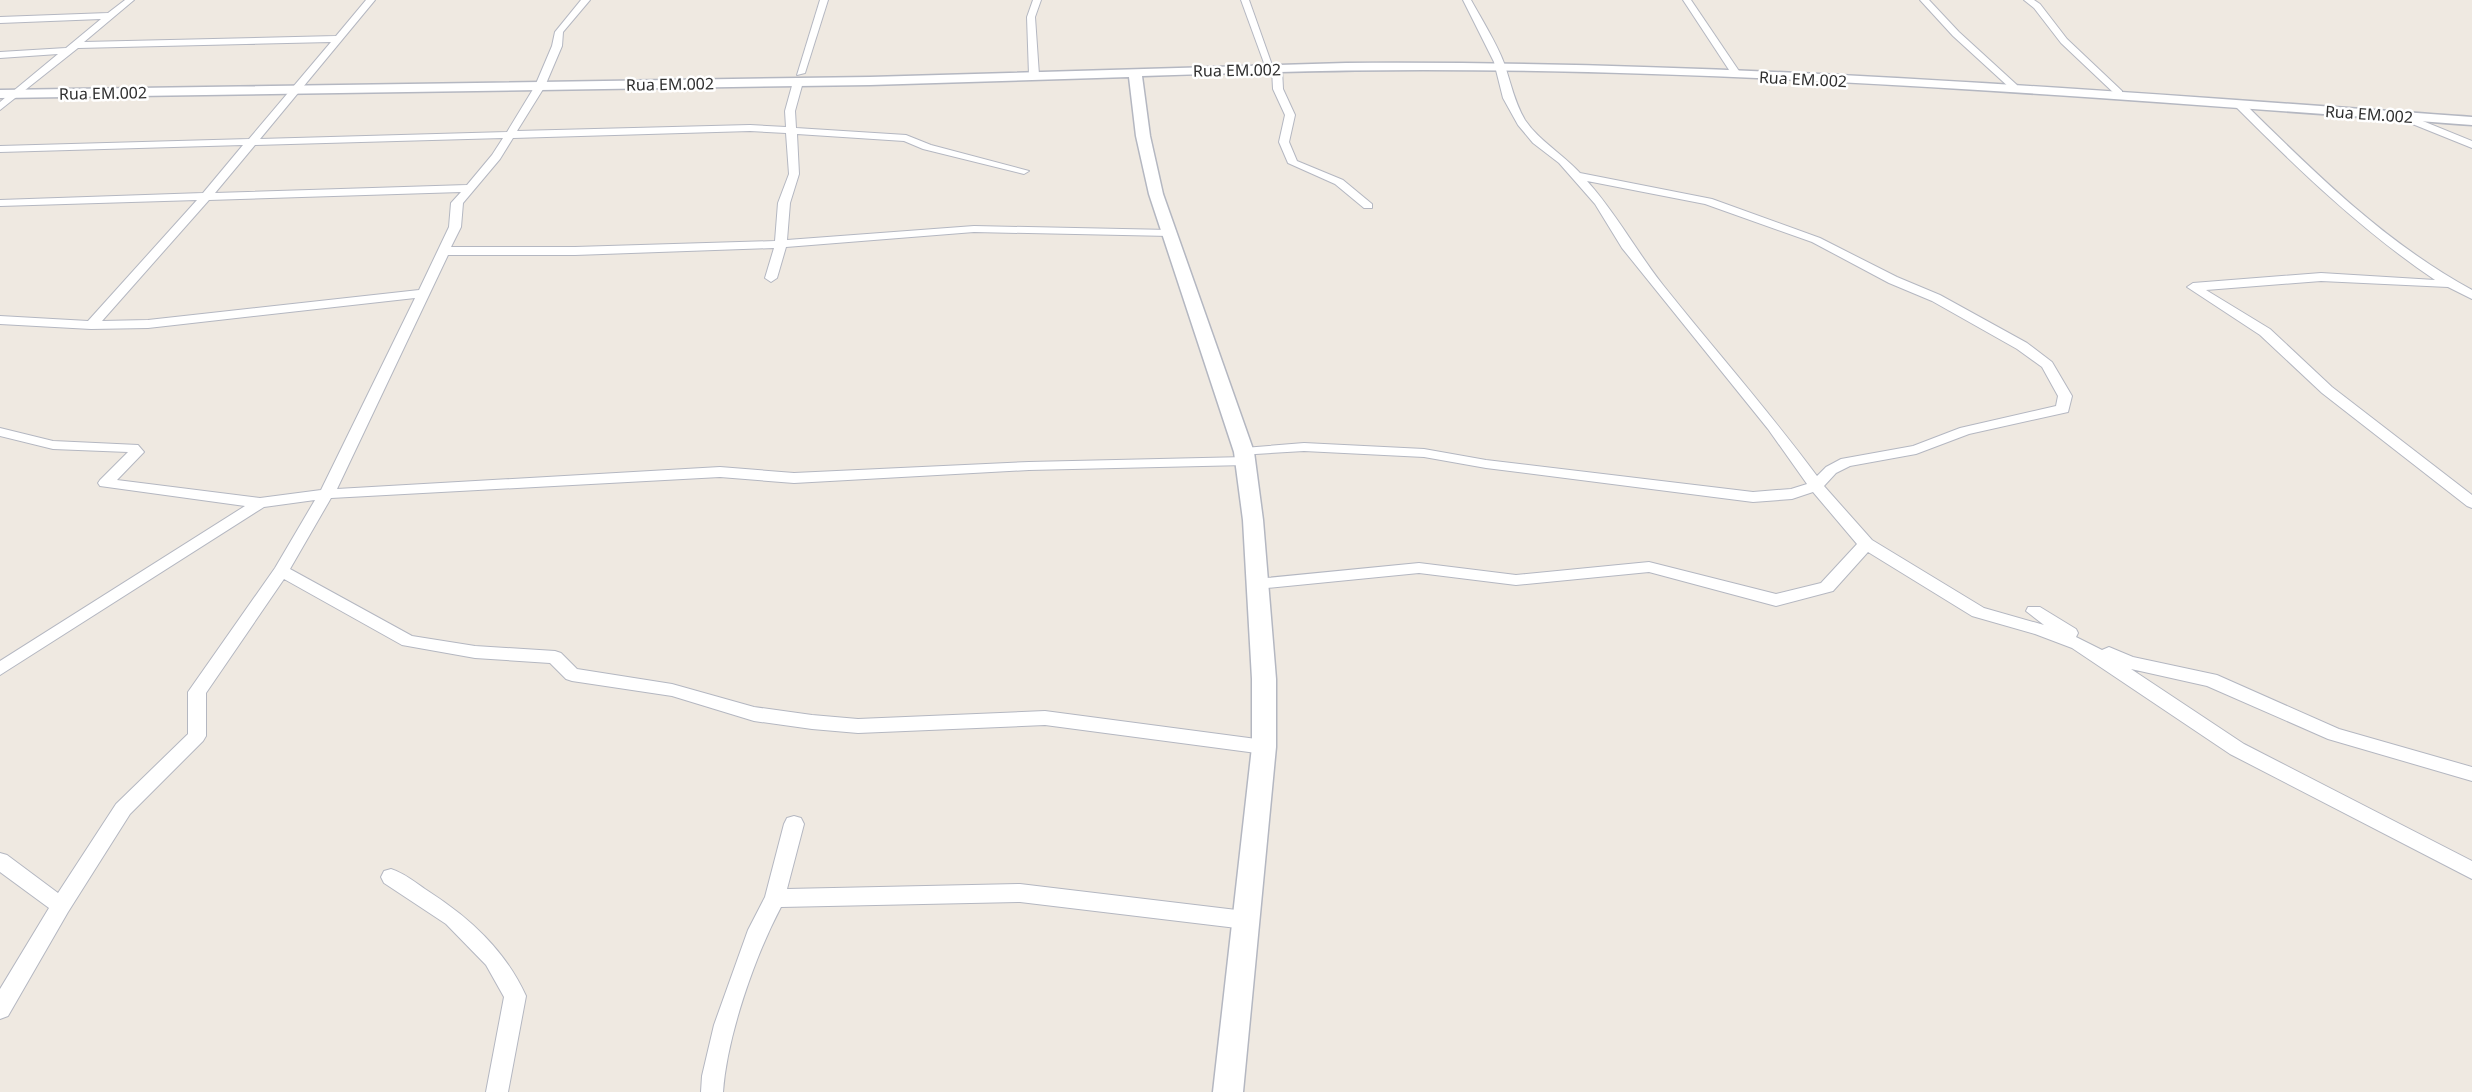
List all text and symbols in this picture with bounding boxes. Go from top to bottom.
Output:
street label: Rua EM.002 [1193,58,1281,82]
street label: Rua EM.002 [1758,66,1848,92]
street label: Rua EM.002 [626,72,714,96]
street label: Rua EM.002 [59,81,147,105]
street label: Rua EM.002 [2324,100,2414,128]

